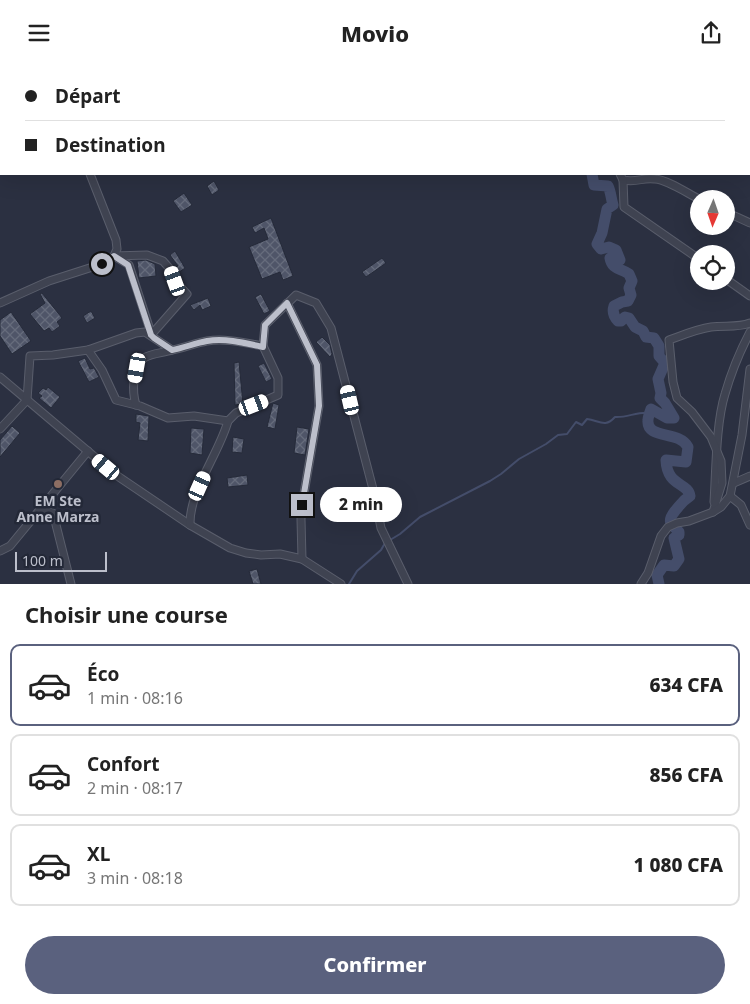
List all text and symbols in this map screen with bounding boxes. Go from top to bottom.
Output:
text: Movio [341,18,409,48]
icon: menu [25,19,53,47]
icon: share [697,19,725,47]
text: Départ [55,83,120,109]
text: Destination [55,132,166,158]
north arrow [690,190,735,235]
map controls [690,190,735,290]
button: locate [690,245,735,290]
route start [91,253,113,275]
car [162,264,187,298]
car [127,352,146,384]
car [339,384,360,416]
car [237,393,270,417]
car [89,452,122,482]
car [187,469,212,503]
marker: EM Ste Anne Marza [52,478,64,490]
callout: 2 min [320,487,402,523]
place label: EM Ste Anne Marza [16,491,100,526]
text: 2 min [339,493,383,515]
route end [291,494,313,516]
scale bar [15,549,108,572]
text: 100 m [22,551,63,570]
text: Choisir une course [25,599,228,629]
text: Éco [87,661,119,687]
icon: car [27,663,72,708]
text: 634 CFA [649,672,723,698]
text: 1 min · 08:16 [87,687,183,709]
text: Confort [87,751,159,777]
icon: car [27,753,72,798]
text: 856 CFA [649,762,723,788]
text: 2 min · 08:17 [87,777,183,799]
text: XL [87,841,110,867]
icon: car [27,843,72,888]
text: 1 080 CFA [634,852,723,878]
text: 3 min · 08:18 [87,867,183,889]
button: Confirmer [25,936,725,994]

